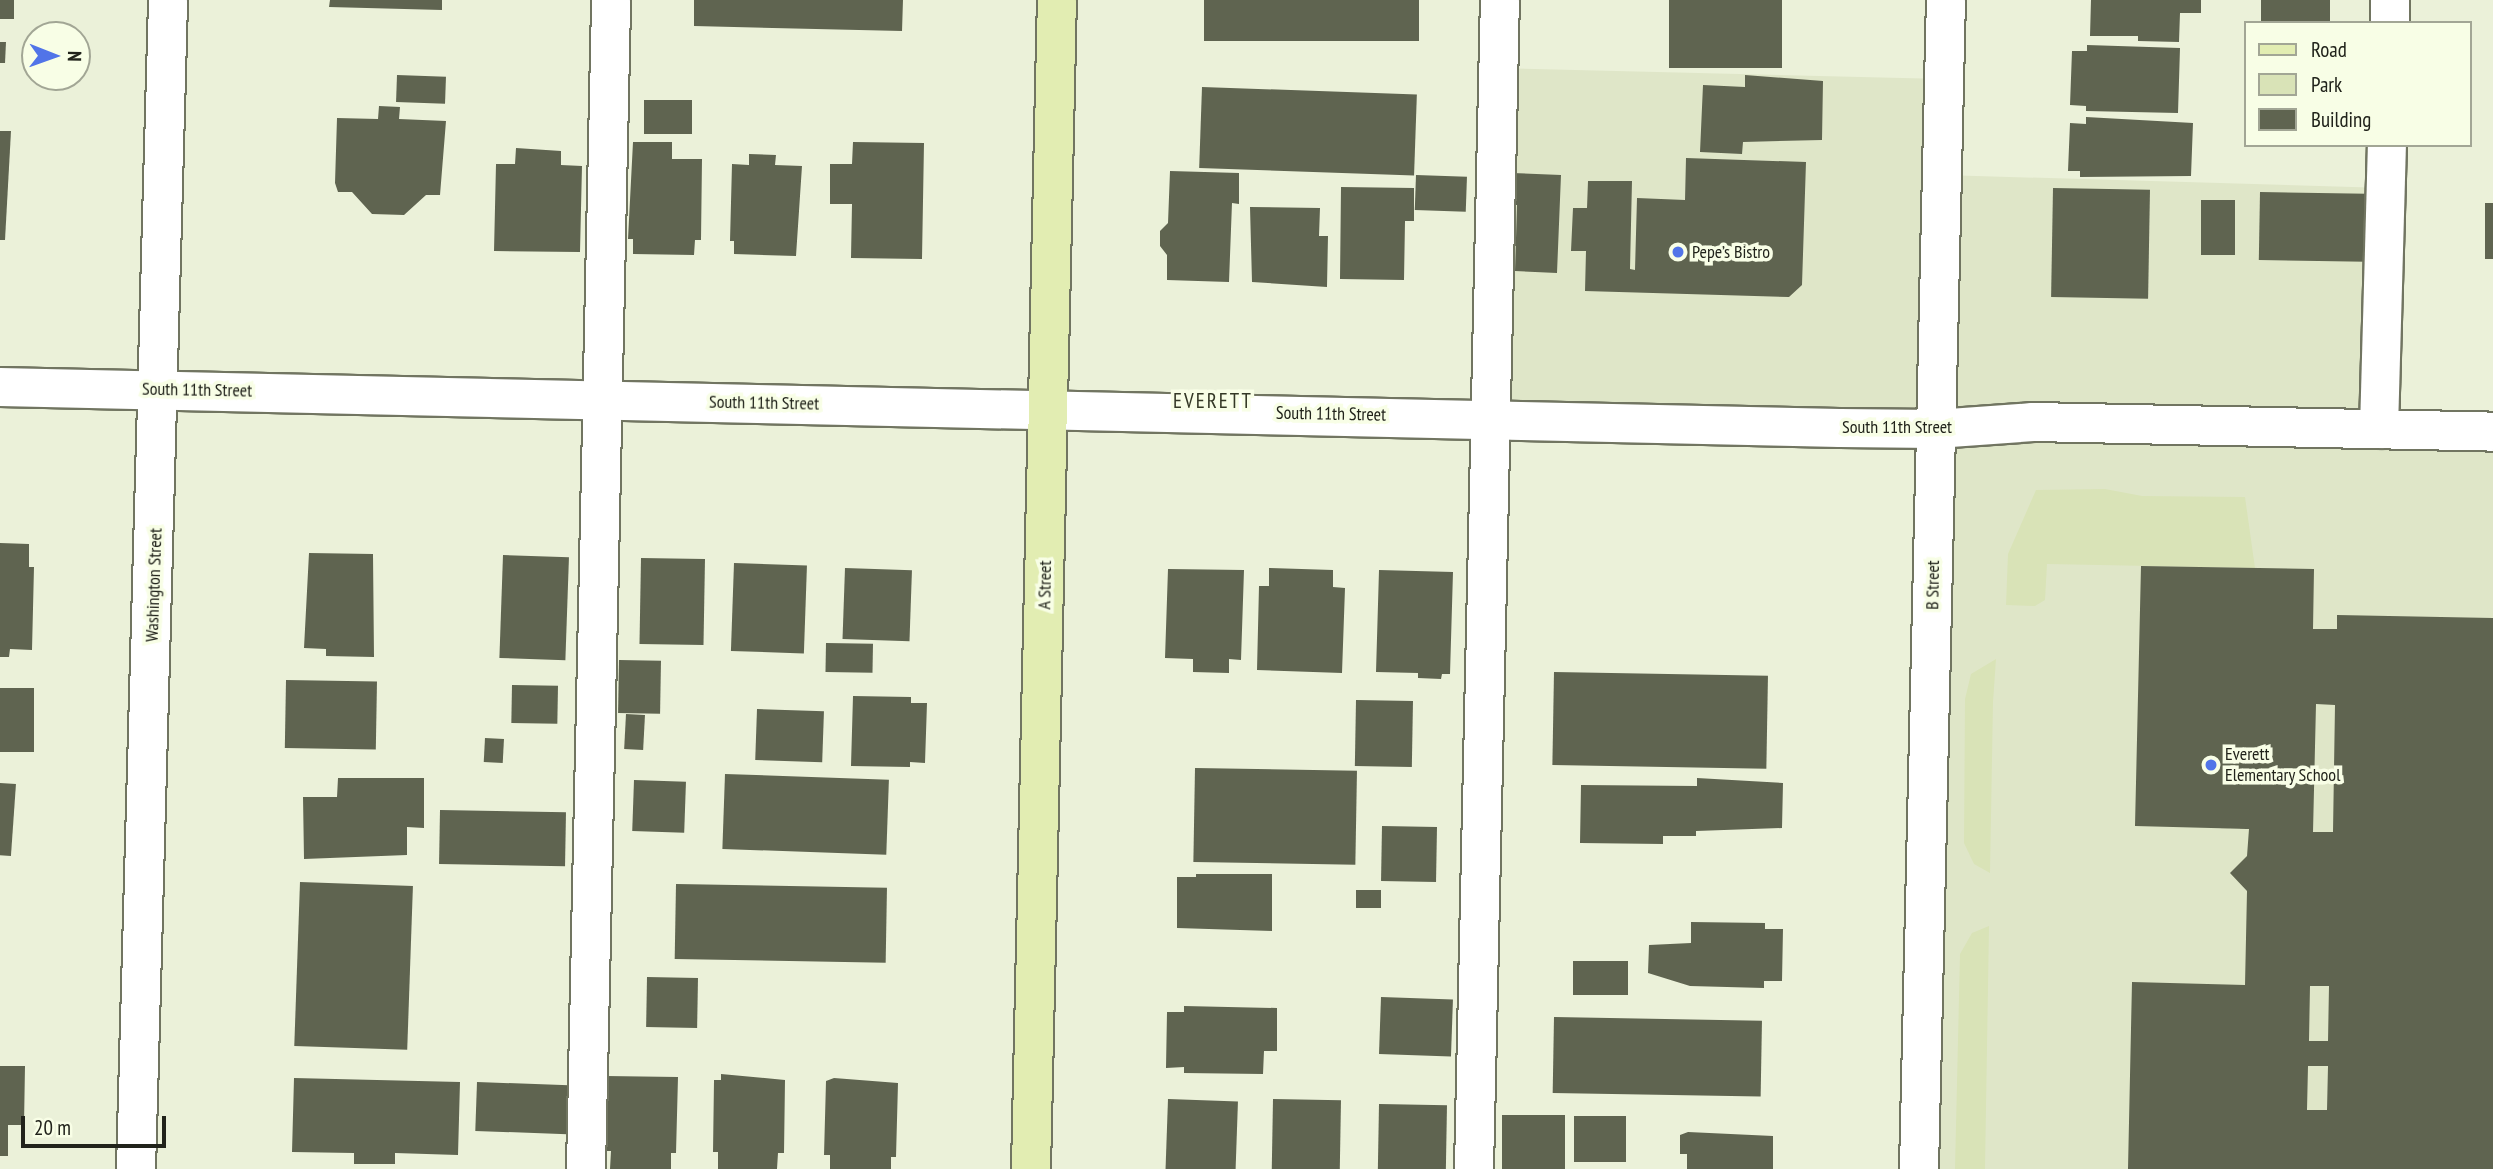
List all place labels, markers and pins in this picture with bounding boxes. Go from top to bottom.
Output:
place label: Pepe’s Bistro [1692,241,1770,263]
marker: Pepe’s Bistro [1670,244,1686,260]
place label: Everett Elementary School [2225,744,2341,786]
marker: Everett Elementary School [2203,757,2219,773]

